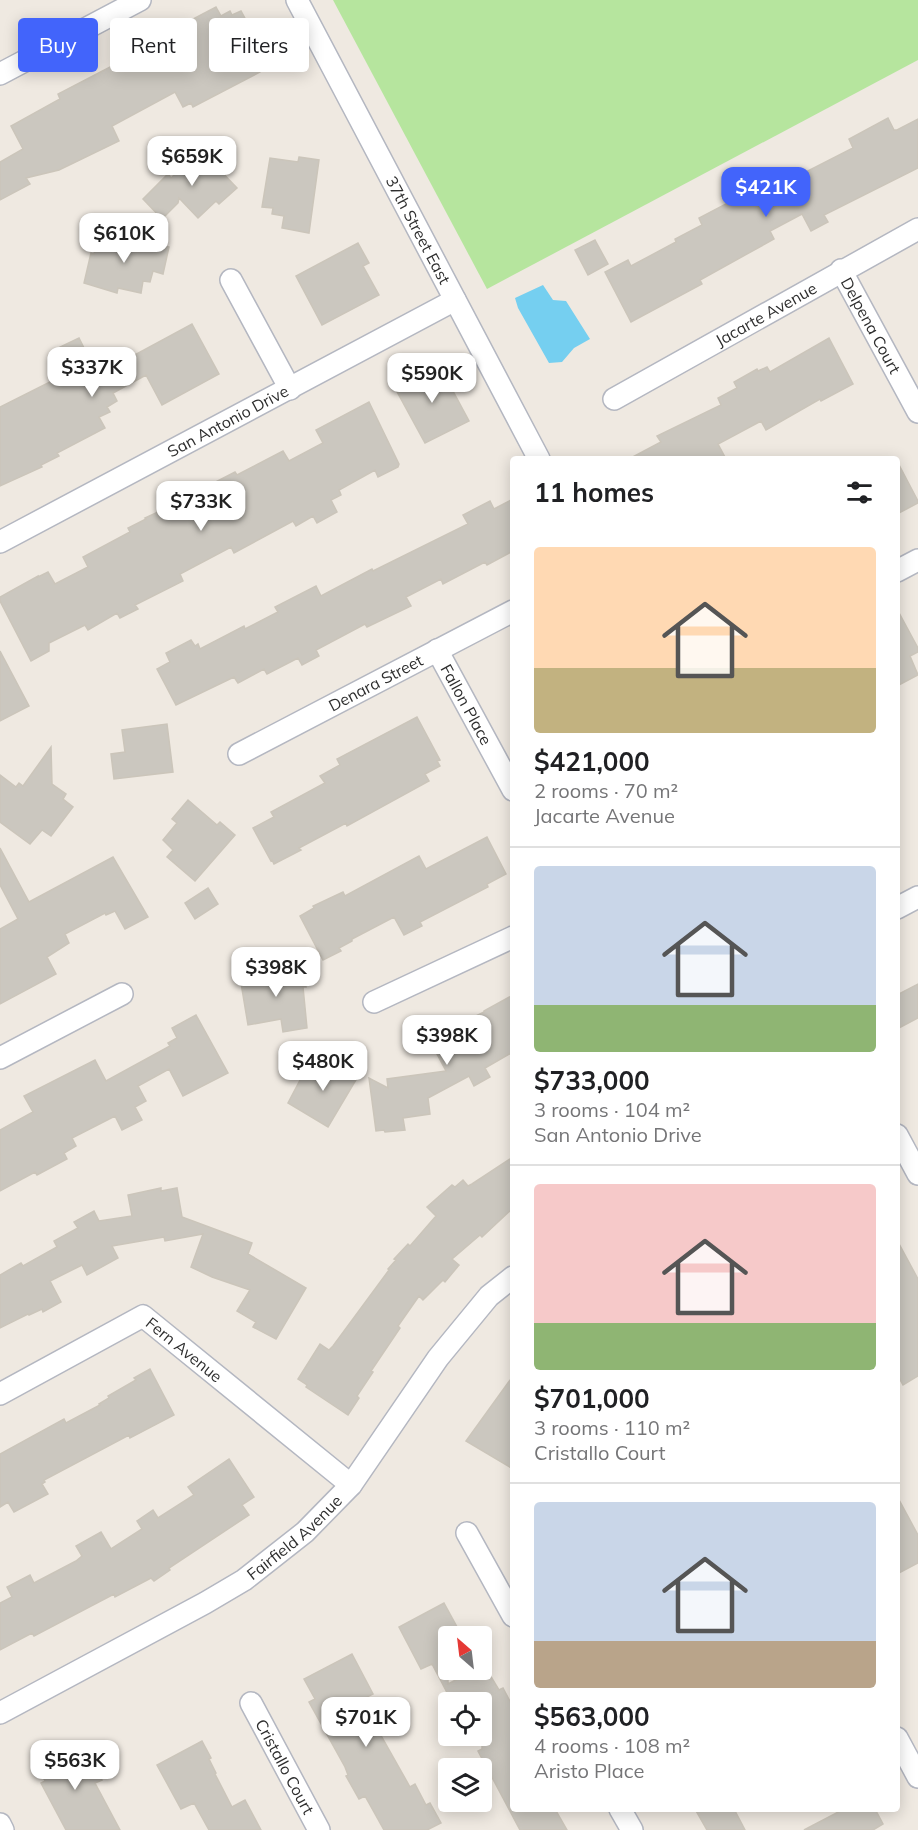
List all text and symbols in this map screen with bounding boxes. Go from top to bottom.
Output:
chip: Buy [18,18,98,72]
chip: Rent [110,18,197,72]
chip: Filters [209,18,309,72]
pin: $659K [150,136,234,187]
text: $659K [161,143,223,168]
pin: $421K [724,167,808,218]
street label: 37th Street East [382,173,455,288]
text: $421K [735,174,797,199]
pin: $610K [82,213,166,264]
text: $610K [93,220,155,245]
street label: Delpena Court [837,274,905,377]
street label: Jacarte Avenue [712,278,820,350]
pin: $337K [50,347,134,398]
pin: $590K [390,353,474,404]
text: $337K [61,354,123,379]
text: $590K [401,360,463,385]
street label: San Antonio Drive [164,381,292,461]
text: 11 homes [534,476,654,509]
icon: filters [843,476,876,509]
pin: $733K [159,481,243,532]
text: $733K [170,488,232,513]
icon: home [651,586,759,694]
street label: Denara Street [325,650,426,716]
street label: Fallon Place [437,661,497,748]
text: $421,000 [534,745,650,778]
text: 2 rooms · 70 m² [534,778,678,803]
text: Jacarte Avenue [534,803,675,828]
icon: home [651,905,759,1013]
pin: $398K [234,947,318,998]
text: $398K [245,954,307,979]
pin: $398K [405,1015,489,1066]
text: $398K [416,1022,478,1047]
pin: $480K [281,1041,365,1092]
text: $480K [292,1048,354,1073]
text: $733,000 [534,1064,650,1097]
text: 3 rooms · 104 m² [534,1097,690,1122]
text: San Antonio Drive [534,1122,702,1147]
icon: home [651,1223,759,1331]
street label: Fern Avenue [142,1313,226,1386]
text: $701,000 [534,1382,650,1415]
text: 3 rooms · 110 m² [534,1415,690,1440]
text: Cristallo Court [534,1440,665,1465]
street label: Fairfield Avenue [243,1490,346,1584]
icon: home [651,1541,759,1649]
north arrow [438,1626,492,1680]
map controls [438,1626,492,1812]
button: locate [438,1692,492,1746]
pin: $701K [324,1697,408,1748]
text: $563,000 [534,1700,650,1733]
text: $701K [335,1704,397,1729]
street label: Cristallo Court [251,1715,319,1818]
text: 4 rooms · 108 m² [534,1733,690,1758]
pin: $563K [33,1740,117,1791]
text: $563K [44,1747,106,1772]
button: layers [438,1758,492,1812]
text: Aristo Place [534,1758,644,1783]

